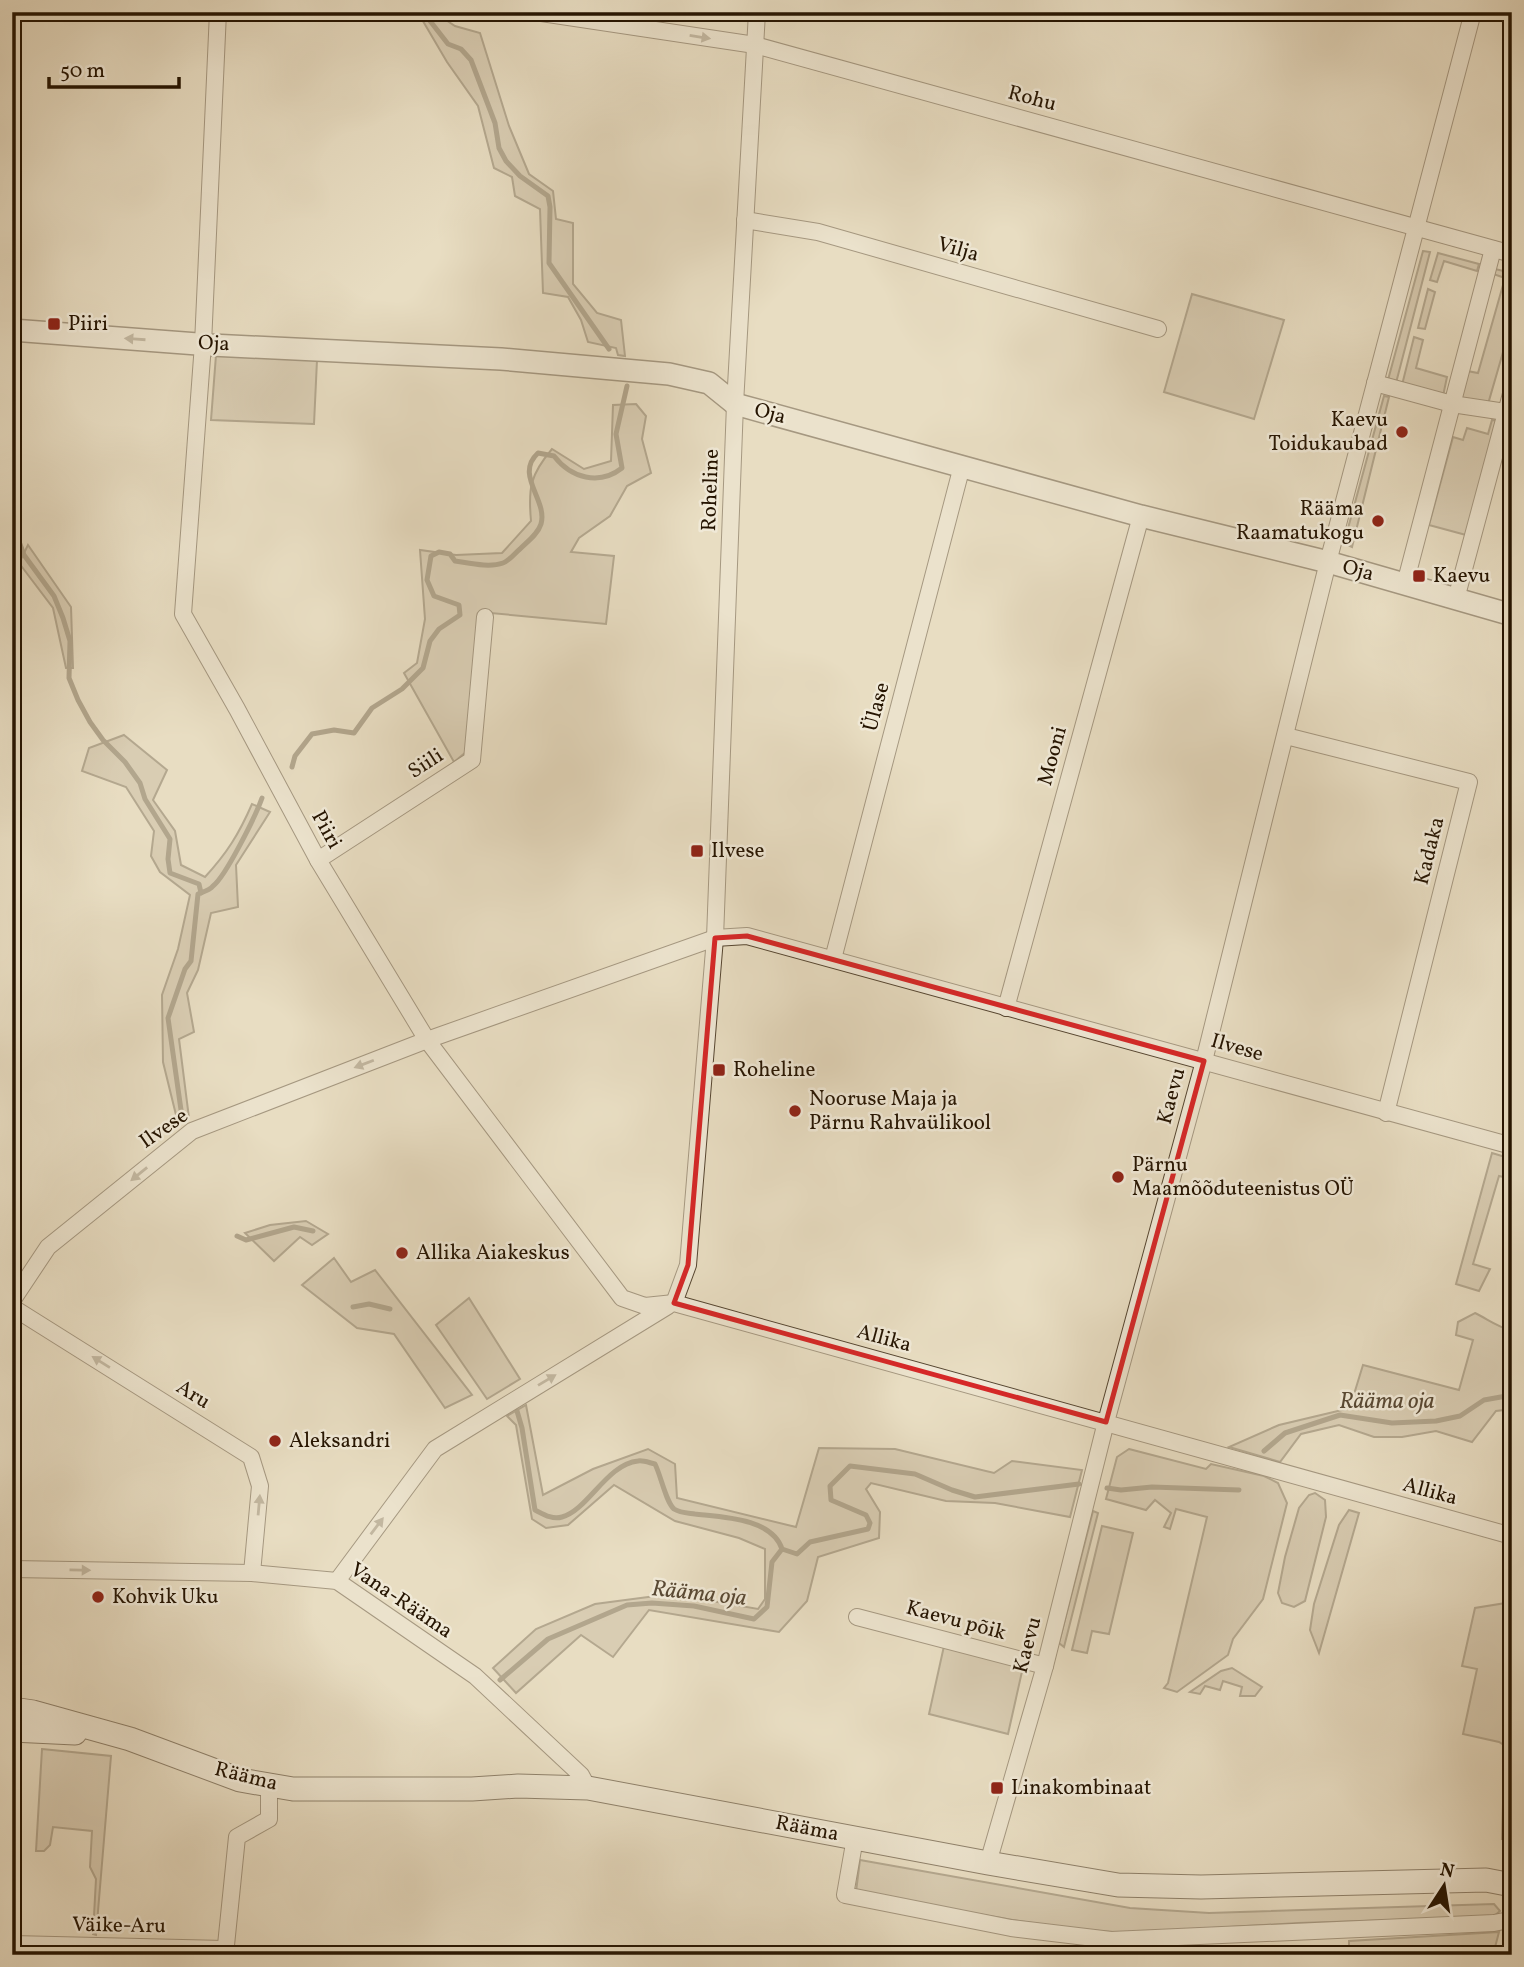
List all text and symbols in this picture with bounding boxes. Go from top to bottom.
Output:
one-way arrow [689,32,711,43]
scale bar [49,46,178,90]
text: 50 m [60,57,105,86]
street label: Rohu [1004,79,1060,119]
street label: Vilja [934,230,982,270]
place label: Piiri [68,310,108,339]
marker: Piiri [46,316,62,332]
street label: Oja [197,329,231,359]
one-way arrow [124,333,146,344]
street label: Oja [751,396,789,432]
place label: Kaevu Toidukaubad [1268,406,1388,459]
marker: Kaevu Toidukaubad [1394,424,1410,440]
street label: Roheline [695,448,727,532]
place label: Rääma Raamatukogu [1236,495,1364,548]
marker: Rääma Raamatukogu [1370,513,1386,529]
street label: Oja [1339,553,1377,589]
place label: Kaevu [1433,562,1490,591]
marker: Kaevu [1411,568,1427,584]
street label: Ülase [857,679,897,735]
street label: Mooni [1031,723,1075,789]
street label: Siili [403,742,449,786]
street label: Piiri [304,805,348,855]
street label: Kadaka [1408,814,1452,888]
place label: Ilvese [711,837,765,866]
marker: Ilvese [689,843,705,859]
street label: Ilvese [1207,1027,1267,1069]
place label: Roheline [733,1056,816,1085]
one-way arrow [353,1059,374,1070]
marker: Roheline [711,1062,727,1078]
street label: Kaevu [1151,1065,1193,1127]
place label: Nooruse Maja ja Pärnu Rahvaülikool [809,1085,991,1138]
street label: Ilvese [134,1102,194,1156]
marker: Nooruse Maja ja Pärnu Rahvaülikool [787,1103,803,1119]
place label: Pärnu Maamõõduteenistus OÜ [1132,1151,1354,1204]
one-way arrow [130,1166,148,1180]
marker: Pärnu Maamõõduteenistus OÜ [1110,1169,1126,1185]
place label: Allika Aiakeskus [416,1239,570,1268]
marker: Allika Aiakeskus [394,1245,410,1261]
street label: Allika [853,1318,915,1360]
one-way arrow [91,1356,110,1369]
street label: Aru [170,1373,216,1417]
one-way arrow [537,1374,556,1387]
water label: Rääma oja [1339,1386,1435,1418]
place label: Aleksandri [289,1427,390,1456]
marker: Aleksandri [267,1433,283,1449]
street label: Allika [1399,1471,1461,1513]
one-way arrow [253,1494,264,1516]
one-way arrow [370,1517,384,1535]
street label: Vana-Rääma [344,1556,458,1646]
one-way arrow [70,1564,92,1576]
water label: Rääma oja [650,1573,748,1615]
place label: Kohvik Uku [112,1583,219,1612]
marker: Kohvik Uku [90,1589,106,1605]
street label: Kaevu põik [903,1594,1010,1648]
street label: Kaevu [1007,1614,1049,1676]
street label: Rääma [211,1755,281,1799]
place label: Linakombinaat [1011,1774,1151,1803]
marker: Linakombinaat [989,1780,1005,1796]
street label: Rääma [773,1809,841,1849]
north arrow [1408,1852,1478,1922]
text: N [1438,1857,1457,1886]
street label: Väike-Aru [72,1911,166,1941]

